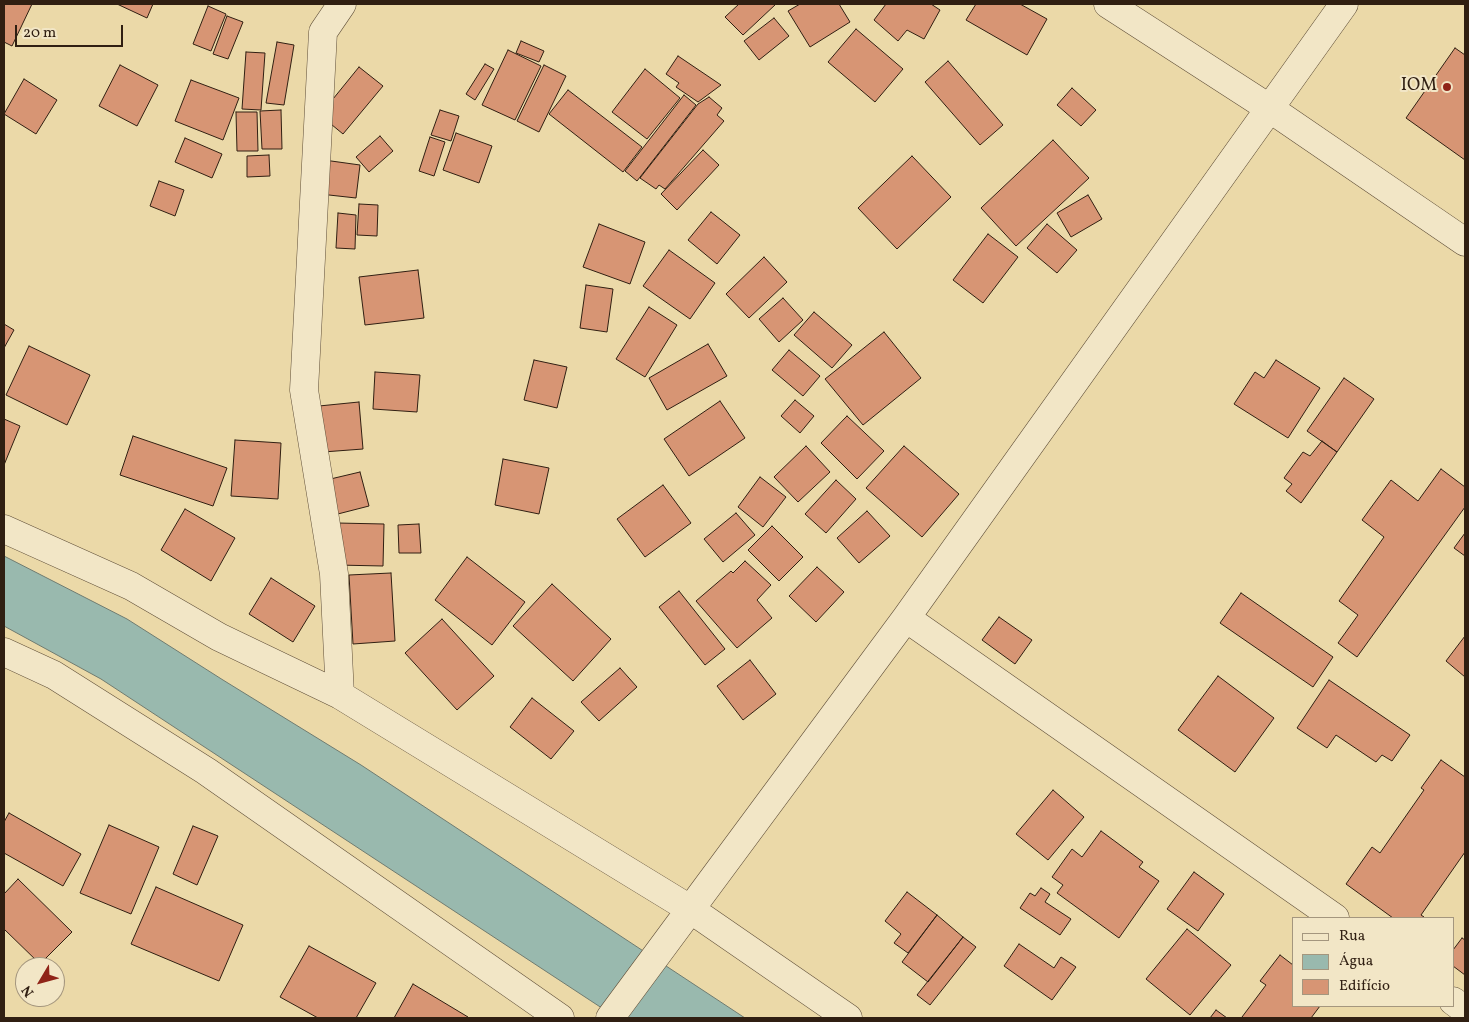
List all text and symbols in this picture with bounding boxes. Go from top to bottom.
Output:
scale bar [18,15,125,47]
text: 20 m [23,23,56,44]
place label: IOM [1401,76,1437,98]
marker: IOM [1441,81,1453,93]
legend [1292,917,1454,1007]
text: Rua [1339,926,1365,947]
text: Água [1339,951,1373,972]
north arrow [15,957,65,1007]
text: Edifício [1339,976,1390,997]
text: N [18,981,39,1001]

